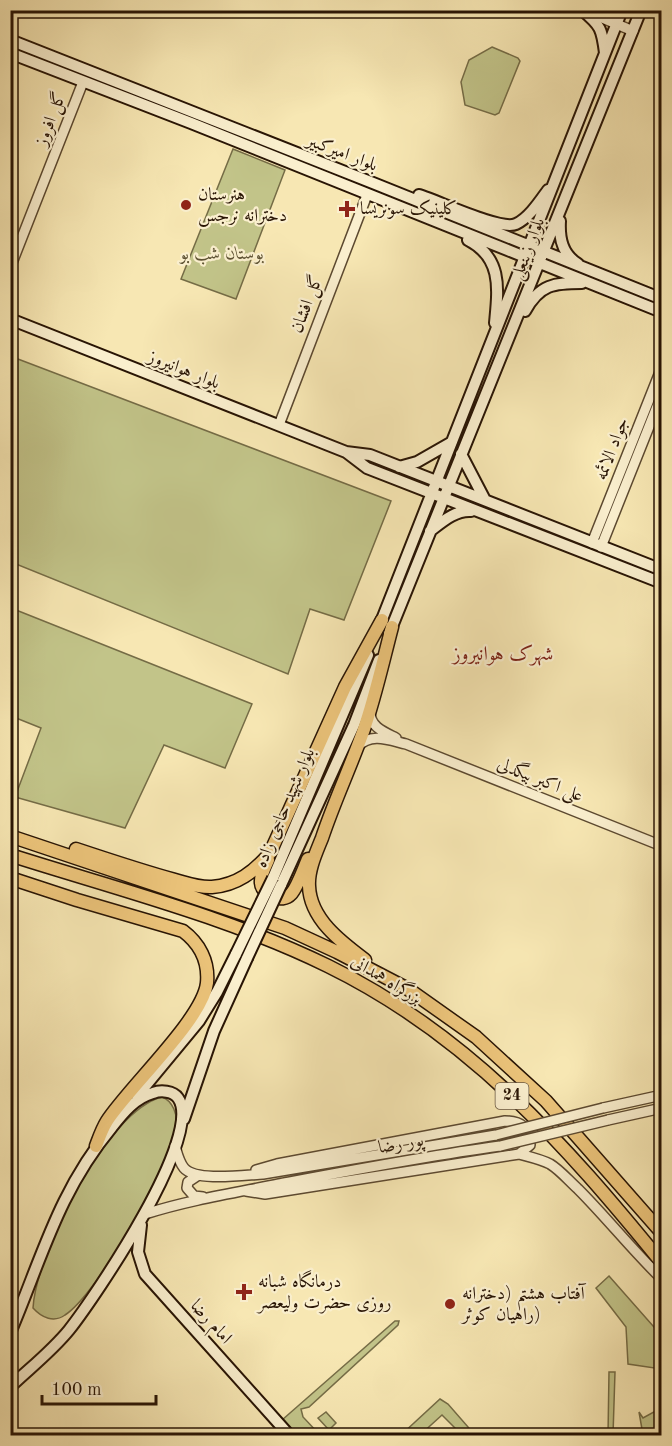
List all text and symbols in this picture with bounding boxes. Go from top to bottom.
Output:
street label: گل افروز [29,88,71,151]
street label: بلوار امیرکبیر [302,131,380,176]
place label: هنرستان دخترانه نرجس [198,186,287,227]
marker: هنرستان دخترانه نرجس [179,198,193,212]
place label: کلینیک سونریسا [360,199,457,219]
marker: کلینیک سونریسا [338,200,356,218]
street label: بلوار زینعلی [508,215,551,284]
park label: بوستان شب بو [179,245,265,265]
street label: گل افشان [285,272,328,336]
street label: بلوار هوانیروز [143,347,223,393]
street label: جواد الائمه [591,415,633,483]
district label: شهرک هوانیروز [451,644,553,666]
street label: بلوار شهید حاجی زاده [252,746,320,871]
street label: علی اکبر بیگدلی [493,752,587,808]
street label: بزرگراه همدانی [347,949,426,1009]
road number: 24 [496,1083,528,1109]
street label: پور رضا [377,1131,427,1160]
place label: درمانگاه شبانه روزی حضرت ولیعصر [256,1269,391,1314]
marker: درمانگاه شبانه روزی حضرت ولیعصر [235,1283,253,1301]
place label: آفتاب هشتم (دخترانه راهیان کوثر) [460,1283,587,1325]
street label: امام رضا [182,1297,235,1351]
marker: آفتاب هشتم (دخترانه راهیان کوثر) [443,1297,457,1311]
scale bar [42,1368,156,1406]
text: 100 m [51,1381,102,1399]

